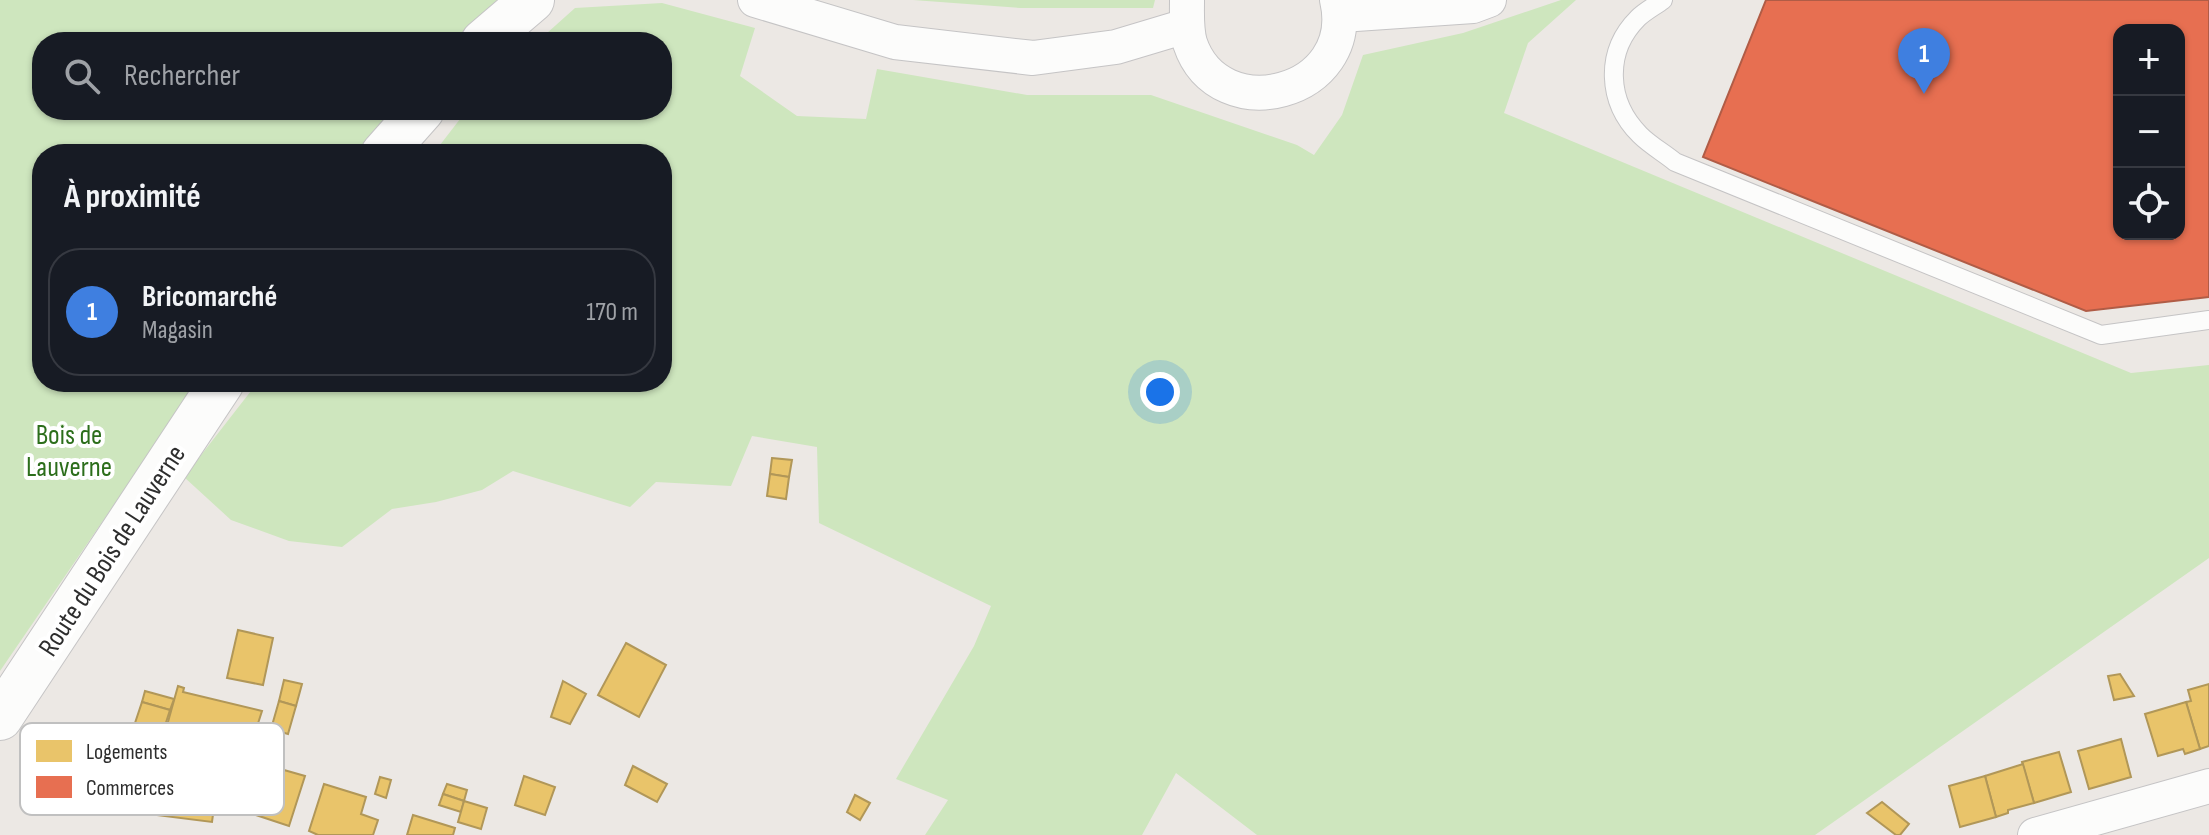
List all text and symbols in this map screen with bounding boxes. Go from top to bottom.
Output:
map controls [2113,24,2185,240]
button: + [2113,24,2185,96]
pin: 1 [1898,28,1950,94]
search box [32,32,672,120]
icon: search [60,54,104,98]
text: Rechercher [124,58,240,94]
button: − [2113,96,2185,168]
button: locate [2113,168,2185,240]
text: À proximité [64,176,201,217]
text: Bricomarché [142,279,277,315]
text: 1 [87,297,97,328]
text: 170 m [586,297,638,328]
text: Magasin [142,315,213,346]
your location [1140,372,1180,412]
park label: Bois de Lauverne [26,419,112,484]
street label: Route du Bois de Lauverne [32,439,193,663]
legend [20,723,284,815]
text: Logements [86,739,168,766]
text: Commerces [86,775,174,802]

